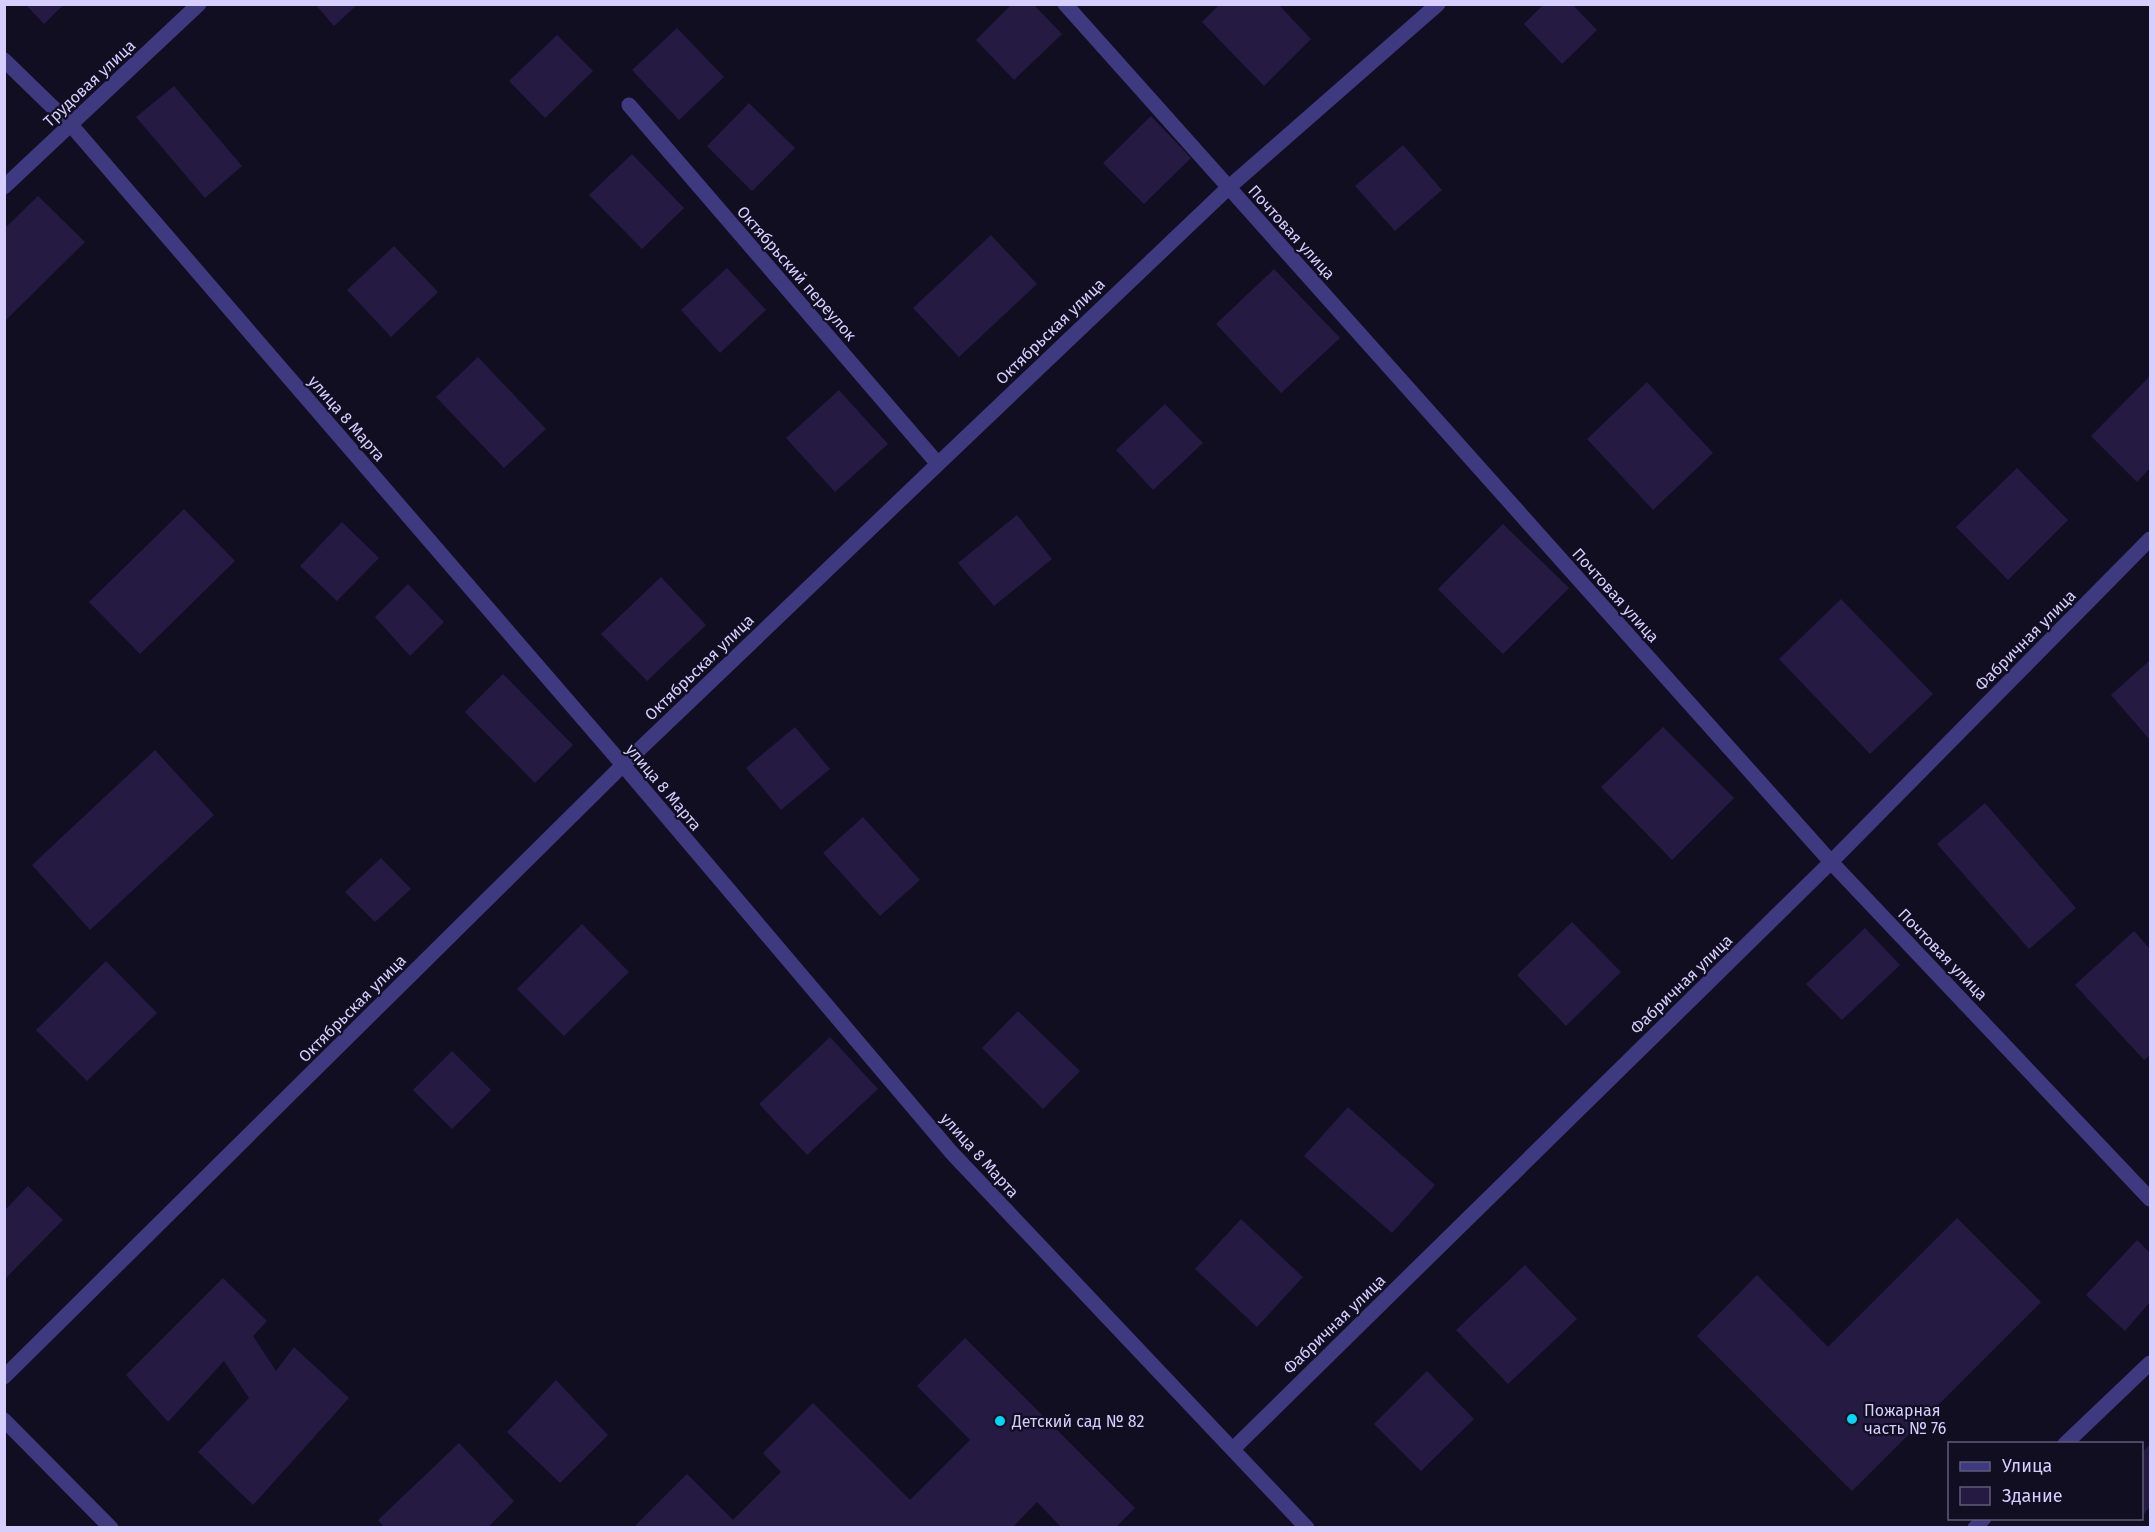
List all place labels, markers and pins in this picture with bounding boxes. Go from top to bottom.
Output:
place label: Пожарная часть № 76 [1864,1401,1946,1438]
place label: Детский сад № 82 [1011,1412,1145,1431]
marker: Пожарная часть № 76 [1845,1412,1859,1426]
marker: Детский сад № 82 [993,1414,1007,1428]

